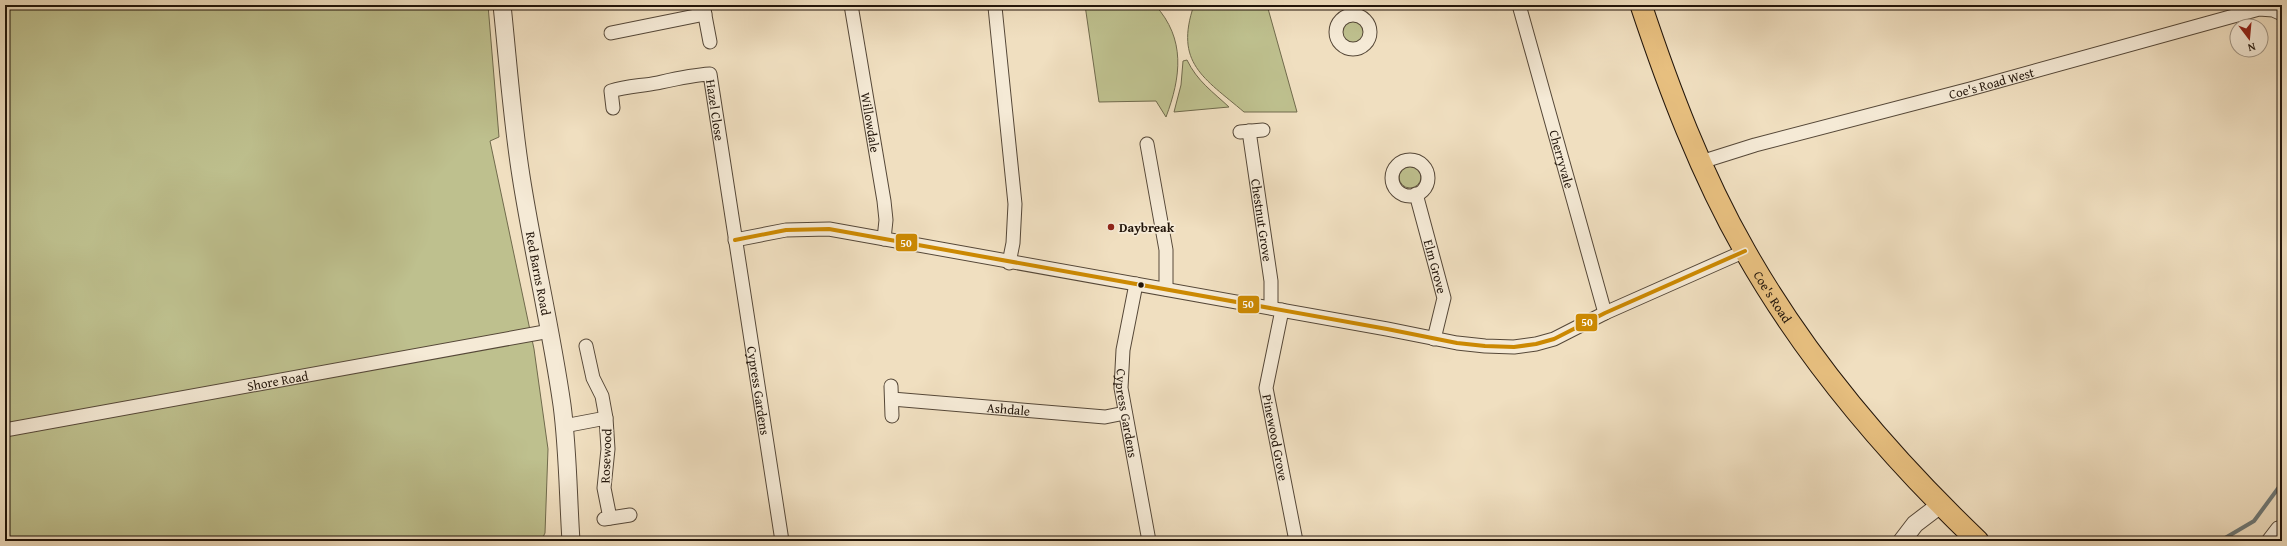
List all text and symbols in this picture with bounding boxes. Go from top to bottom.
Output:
north arrow [2229,18,2269,58]
text: N [2245,39,2257,56]
street label: Coe's Road West [1947,62,2037,104]
street label: Hazel Close [701,78,730,142]
street label: Willowdale [856,91,885,154]
street label: Cherryvale [1545,128,1579,190]
street label: Chestnut Grove [1247,177,1278,263]
place label: Daybreak [1119,218,1175,237]
marker: Daybreak [1106,222,1116,232]
street label: Red Barns Road [521,230,556,317]
line badge: 50 [895,233,918,252]
text: 50 [900,235,912,251]
street label: Elm Grove [1419,237,1452,296]
street label: Coe's Road [1749,267,1797,326]
unlabelled marker [1136,280,1146,290]
line badge: 50 [1237,295,1260,314]
text: 50 [1242,296,1254,312]
line badge: 50 [1575,313,1598,332]
text: 50 [1581,314,1593,330]
street label: Cypress Gardens [743,345,775,436]
street label: Shore Road [245,366,310,395]
street label: Cypress Gardens [1111,368,1143,459]
street label: Pinewood Grove [1258,393,1293,482]
street label: Ashdale [986,398,1031,420]
street label: Rosewood [596,428,616,484]

